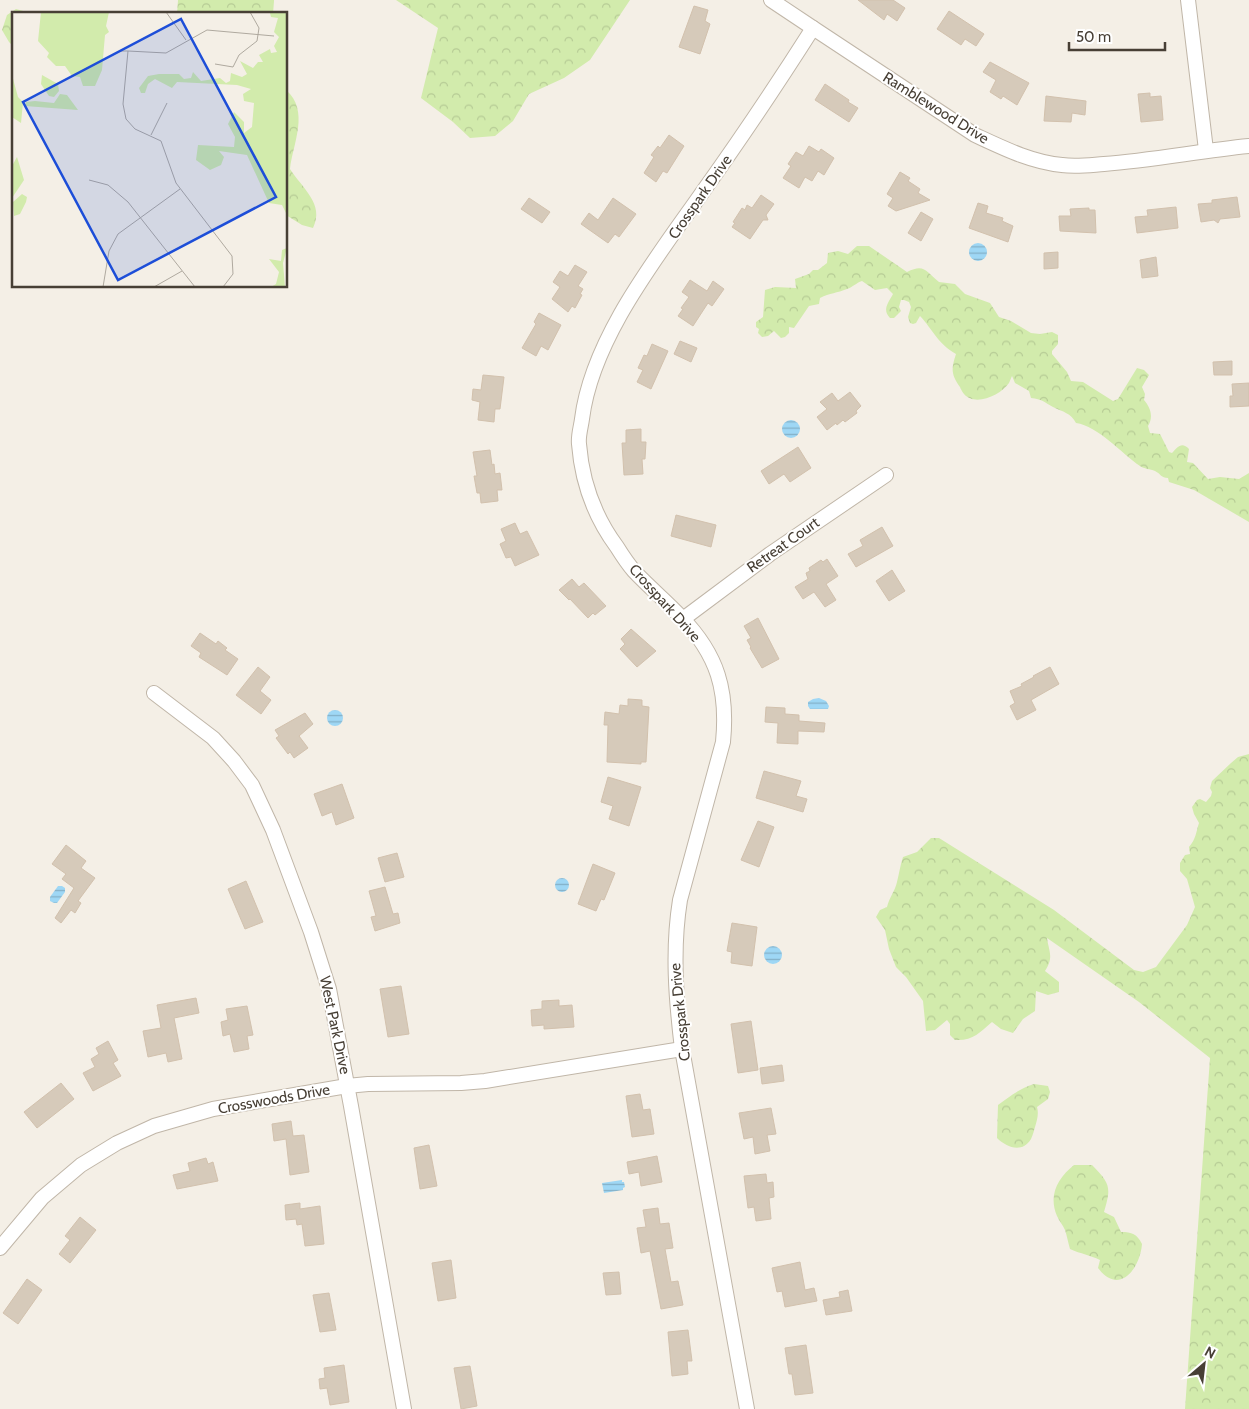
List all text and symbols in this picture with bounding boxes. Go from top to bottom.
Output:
inset map [12,12,288,288]
scale bar [1069,20,1165,52]
text: 50 m [1076,28,1111,46]
street label: Ramblewood Drive [880,68,993,148]
street label: Crosspark Drive [664,151,736,242]
street label: Retreat Court [743,513,823,577]
street label: Crosspark Drive [625,560,705,646]
street label: Crosspark Drive [666,962,694,1062]
street label: West Park Drive [316,974,354,1076]
street label: Crosswoods Drive [217,1080,332,1118]
north arrow [1179,1339,1229,1389]
text: N [1202,1342,1219,1363]

